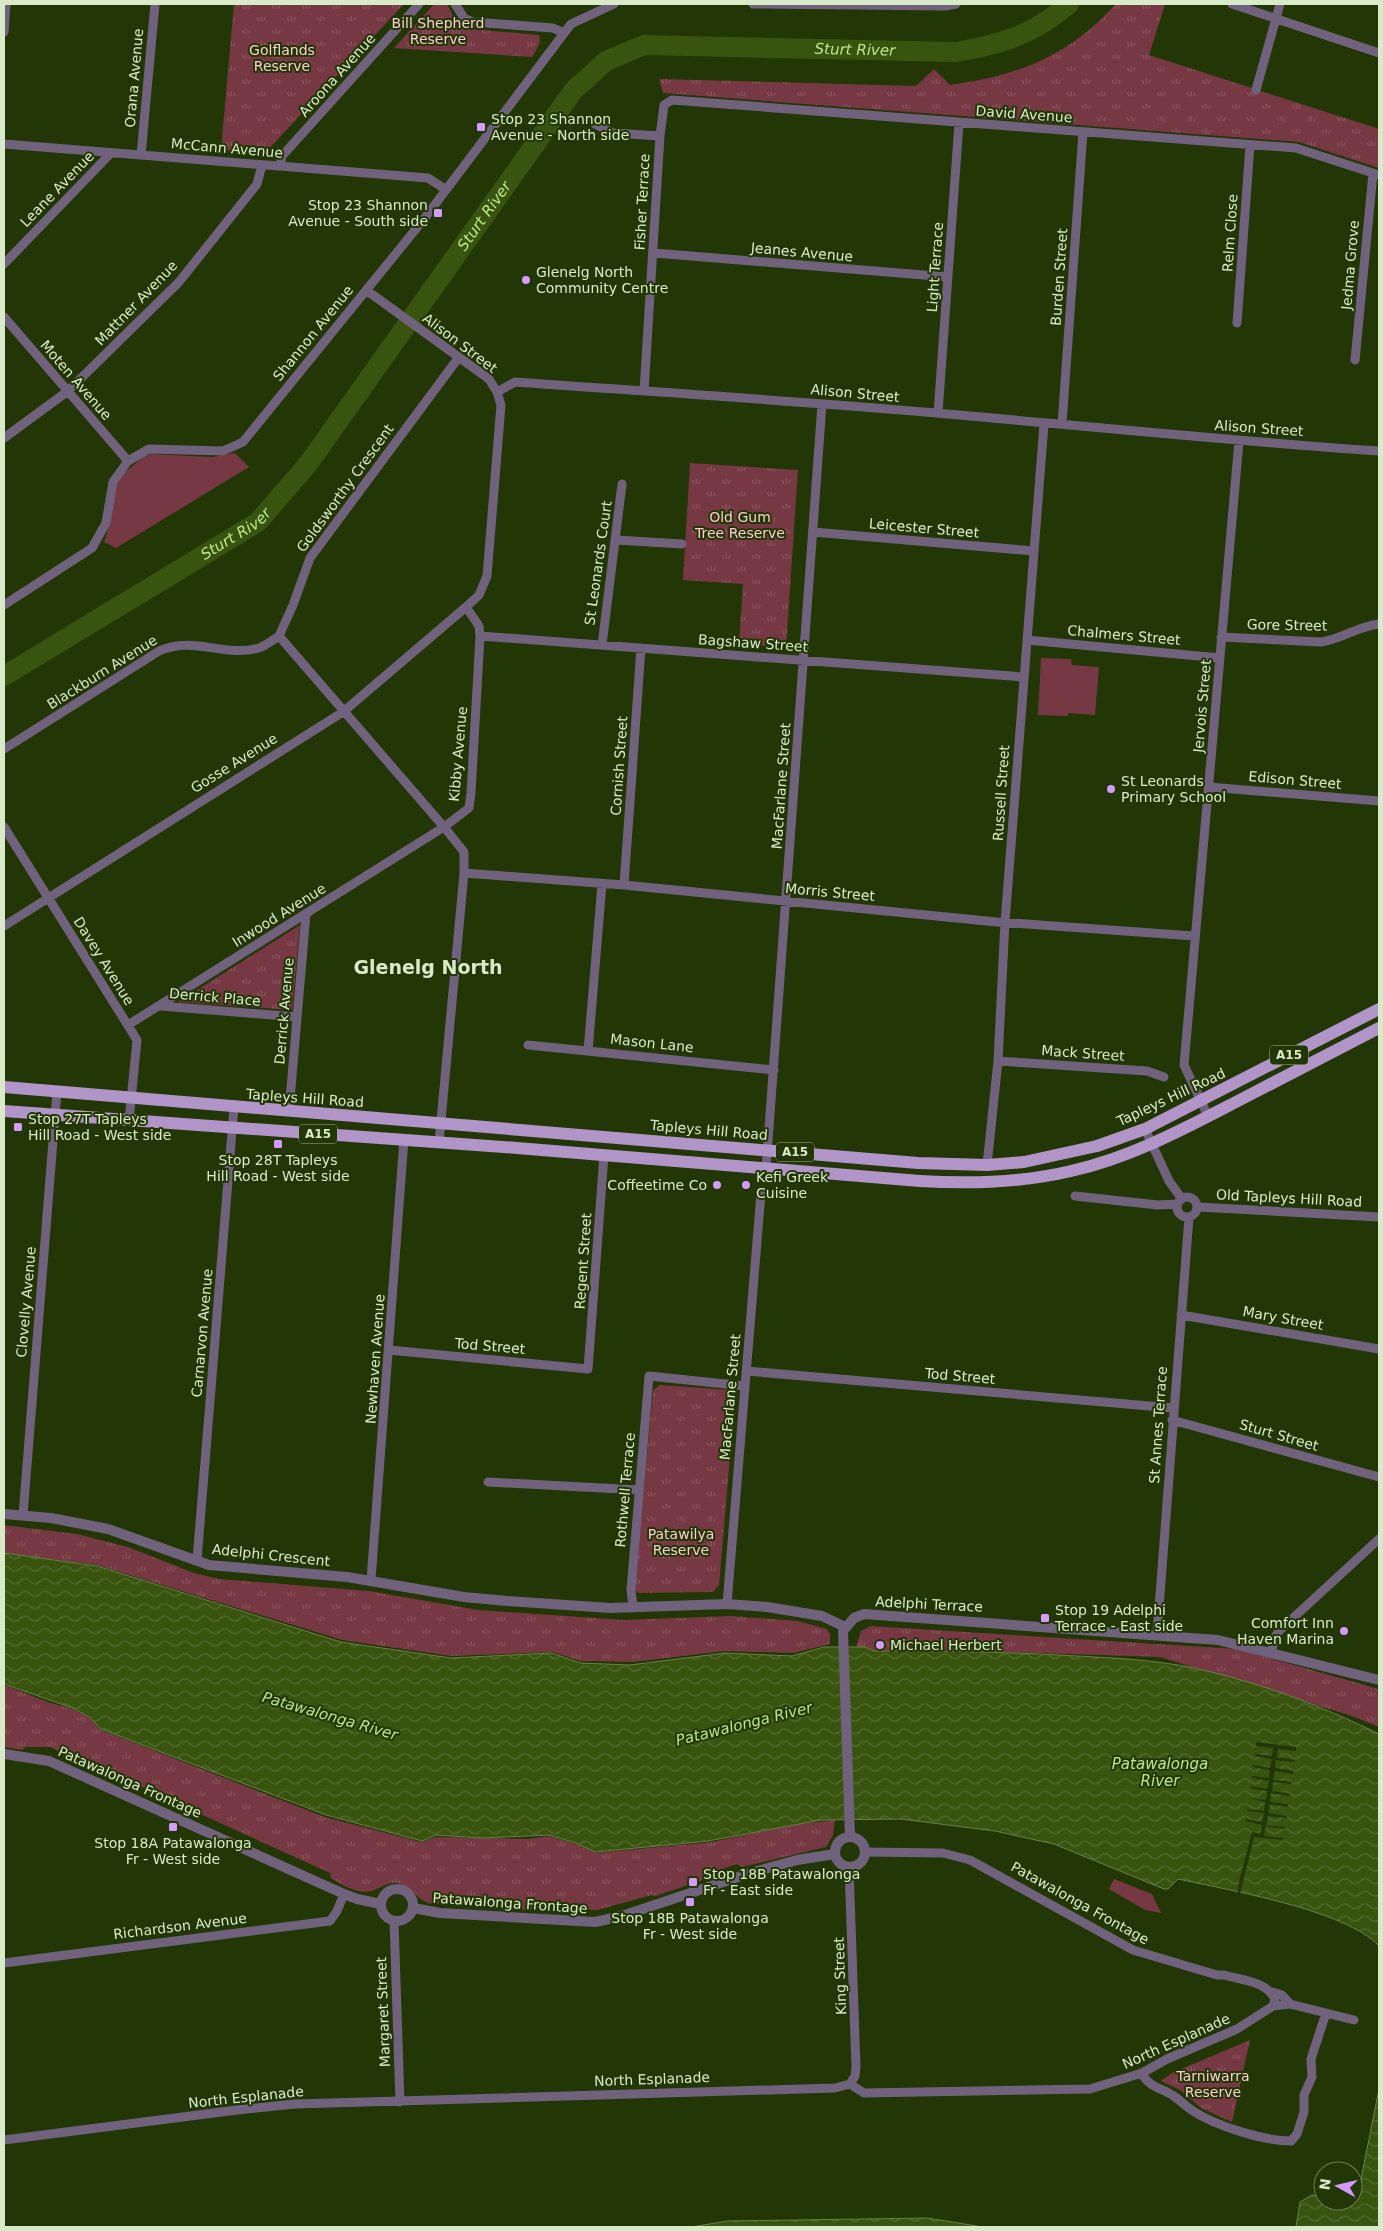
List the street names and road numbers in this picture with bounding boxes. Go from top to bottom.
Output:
street label: Orana Avenue [122,28,146,128]
street label: Aroona Avenue [296,30,378,120]
street label: David Avenue [975,103,1073,125]
street label: McCann Avenue [170,135,284,161]
street label: Leane Avenue [17,148,97,230]
street label: Fisher Terrace [631,153,653,251]
street label: Relm Close [1219,194,1241,272]
street label: Jedma Grove [1338,219,1362,312]
street label: Light Terrace [924,221,946,313]
street label: Burden Street [1048,227,1070,326]
street label: Jeanes Avenue [749,239,854,264]
street label: Mattner Avenue [92,257,180,349]
street label: Shannon Avenue [270,282,356,384]
street label: Alison Street [420,310,501,376]
street label: Moten Avenue [37,337,115,423]
street label: Alison Street [810,381,901,405]
street label: Alison Street [1214,417,1304,439]
street label: Goldsworthy Crescent [293,421,397,555]
street label: St Leonards Court [581,499,615,626]
street label: Leicester Street [868,515,980,541]
street label: Gore Street [1247,616,1328,634]
street label: Chalmers Street [1067,622,1182,648]
street label: Bagshaw Street [697,631,809,655]
street label: Blackburn Avenue [44,632,160,712]
street label: Jervois Street [1190,658,1214,754]
street label: Kibby Avenue [446,706,470,802]
street label: Cornish Street [608,715,630,816]
street label: MacFarlane Street [769,722,793,850]
street label: Gosse Avenue [188,730,280,796]
street label: Russell Street [990,744,1012,841]
street label: Edison Street [1248,768,1343,792]
street label: Inwood Avenue [229,880,329,950]
street label: Morris Street [784,880,876,904]
street label: Davey Avenue [70,914,138,1008]
street label: Derrick Avenue [271,957,297,1065]
street label: Derrick Place [168,985,262,1009]
street label: Mason Lane [610,1031,694,1055]
street label: Mack Street [1041,1042,1126,1064]
road number: A15 [1270,1046,1308,1064]
street label: Tapleys Hill Road [1113,1065,1228,1130]
street label: Tapleys Hill Road [245,1086,364,1110]
street label: Tapleys Hill Road [649,1117,768,1143]
road number: A15 [299,1124,337,1144]
road number: A15 [776,1142,814,1162]
street label: Old Tapleys Hill Road [1216,1186,1362,1210]
street label: Regent Street [572,1212,594,1310]
street label: Clovelly Avenue [13,1246,39,1358]
street label: Carnarvon Avenue [188,1268,216,1398]
street label: Newhaven Avenue [362,1293,388,1425]
street label: Mary Street [1241,1303,1325,1333]
street label: MacFarlane Street [717,1333,744,1461]
street label: Tod Street [453,1335,526,1357]
street label: Tod Street [923,1365,996,1387]
street label: St Annes Terrace [1146,1366,1170,1484]
street label: Sturt Street [1238,1416,1321,1454]
street label: Rothwell Terrace [612,1432,638,1548]
street label: Adelphi Crescent [211,1541,331,1569]
street label: Adelphi Terrace [875,1593,983,1615]
street label: Patawalonga Frontage [56,1743,204,1821]
street label: Patawalonga Frontage [1008,1858,1152,1948]
street label: Patawalonga Frontage [432,1890,588,1916]
street label: Richardson Avenue [112,1910,248,1942]
street label: King Street [831,1936,849,2015]
street label: Margaret Street [373,1956,393,2067]
street label: North Esplanade [1120,2010,1232,2072]
street label: North Esplanade [594,2069,710,2089]
street label: North Esplanade [187,2083,305,2111]

